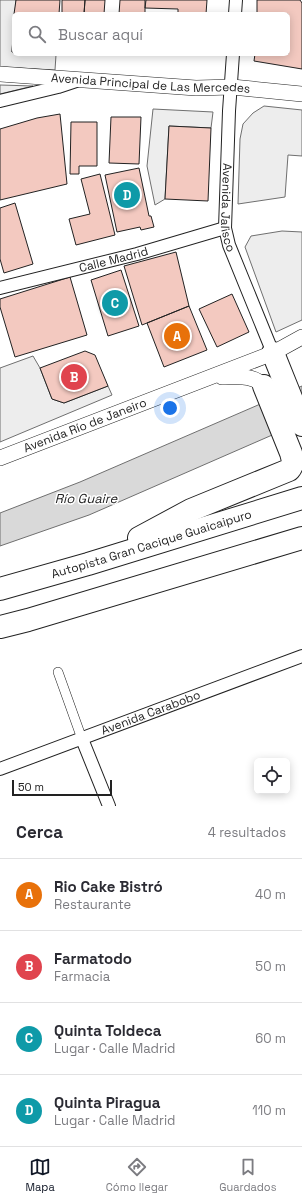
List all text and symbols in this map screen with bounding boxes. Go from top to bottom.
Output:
search box [12,12,290,56]
icon: search [26,23,48,45]
text: Buscar aquí [58,25,143,44]
street label: Avenida Principal de Las Mercedes [50,70,251,97]
street label: Avenida Jalisco [217,163,239,254]
pin: D [114,180,140,210]
street label: Calle Madrid [77,243,150,276]
pin: C [102,288,128,318]
pin: A [164,321,190,351]
pin: B [61,362,87,392]
street label: Avenida Río de Janeiro [21,394,149,456]
your location [160,398,180,418]
water label: Río Guaire [55,490,118,507]
street label: Autopista Gran Cacique Guaicaipuro [49,506,254,582]
street label: Avenida Carabobo [99,687,203,738]
map controls [254,758,290,794]
button: locate [254,758,290,794]
scale bar [12,778,112,797]
text: 50 m [18,780,44,794]
text: Cerca [16,821,63,843]
text: 4 resultados [208,824,286,841]
text: Rio Cake Bistró [54,877,163,896]
text: A [25,886,33,903]
text: 40 m [255,886,286,903]
text: Restaurante [54,896,131,913]
text: Farmatodo [54,949,132,968]
text: B [25,958,33,975]
text: 50 m [255,958,286,975]
text: Farmacia [54,968,110,985]
text: Quinta Toldeca [54,1021,162,1040]
text: C [25,1030,33,1047]
text: 60 m [255,1030,286,1047]
text: Lugar · Calle Madrid [54,1040,175,1057]
text: Quinta Piragua [54,1093,161,1112]
text: D [25,1102,33,1119]
text: 110 m [252,1102,286,1119]
text: Lugar · Calle Madrid [54,1112,175,1129]
tab: Mapa [26,1156,55,1194]
tab: Cómo llegar [106,1156,168,1194]
tab: Guardados [219,1156,276,1194]

